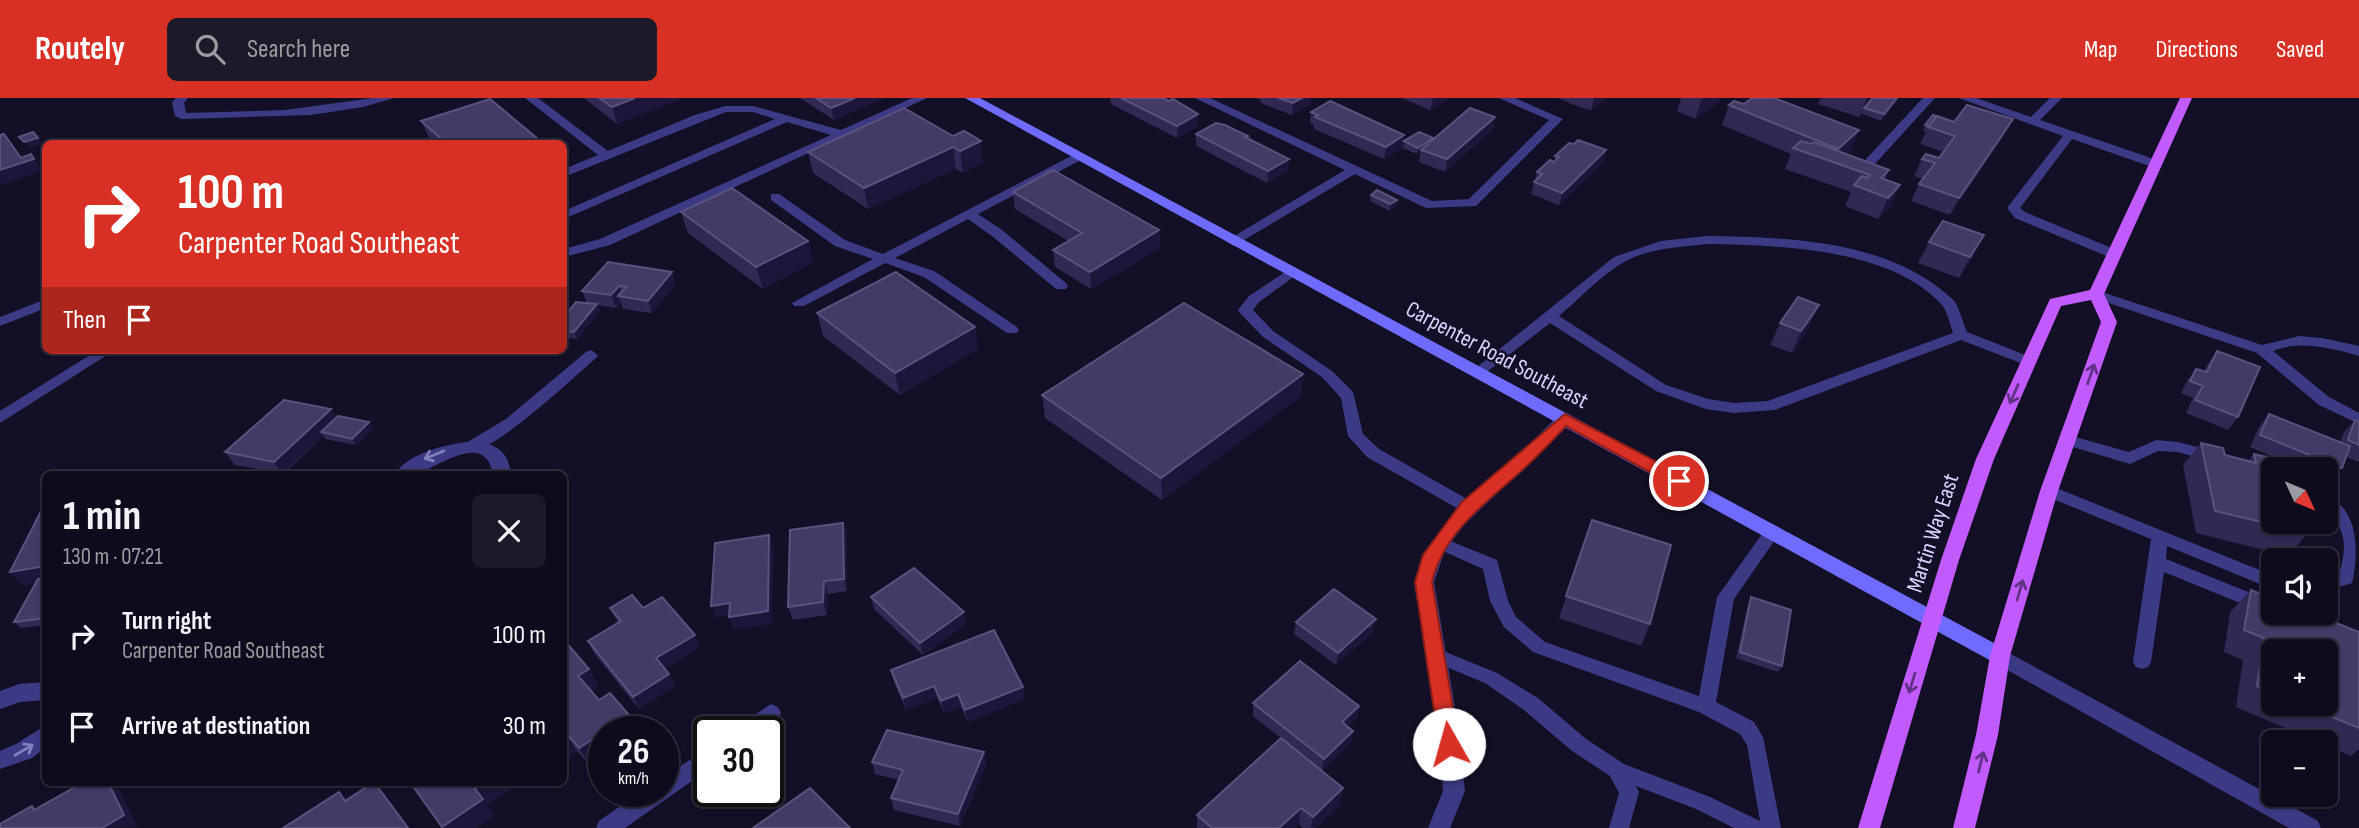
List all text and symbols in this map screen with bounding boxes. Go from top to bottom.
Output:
search box [167,18,657,81]
text: Routely [35,29,125,69]
icon: search [191,30,229,68]
text: Search here [247,34,350,65]
text: Map [2084,35,2117,64]
text: Directions [2155,35,2238,64]
text: Saved [2276,35,2324,64]
text: 100 m [178,164,284,223]
icon: right [63,168,154,259]
text: Carpenter Road Southeast [178,224,460,263]
street label: Carpenter Road Southeast [1401,295,1593,415]
icon: arrive [120,301,158,339]
text: Then [63,305,106,336]
one-way arrow [2086,364,2098,386]
one-way arrow [2007,382,2020,404]
one-way arrow [424,450,446,463]
pin [1649,451,1709,511]
north arrow [2261,457,2338,534]
map controls [2261,457,2338,807]
icon: arrive [1660,462,1698,500]
street label: Martin Way East [1901,470,1965,596]
text: 1 min [63,491,141,542]
button: close [472,494,546,568]
text: 130 m · 07:21 [63,543,162,571]
button: sound [2261,548,2338,625]
one-way arrow [2014,580,2027,602]
text: Turn right [122,606,211,637]
icon: right [63,617,101,655]
text: 100 m [493,620,546,651]
text: Carpenter Road Southeast [122,637,325,665]
button: + [2261,639,2338,716]
one-way arrow [1905,672,1918,694]
position arrow [1412,707,1486,781]
icon: arrive [63,708,101,746]
text: Arrive at destination [122,711,310,742]
text: 30 m [503,711,546,742]
speed limit sign: 30 [693,716,784,807]
button: − [2261,730,2338,807]
text: 26 [618,731,649,774]
one-way arrow [13,743,34,756]
one-way arrow [1974,751,1988,774]
text: km/h [618,768,649,789]

